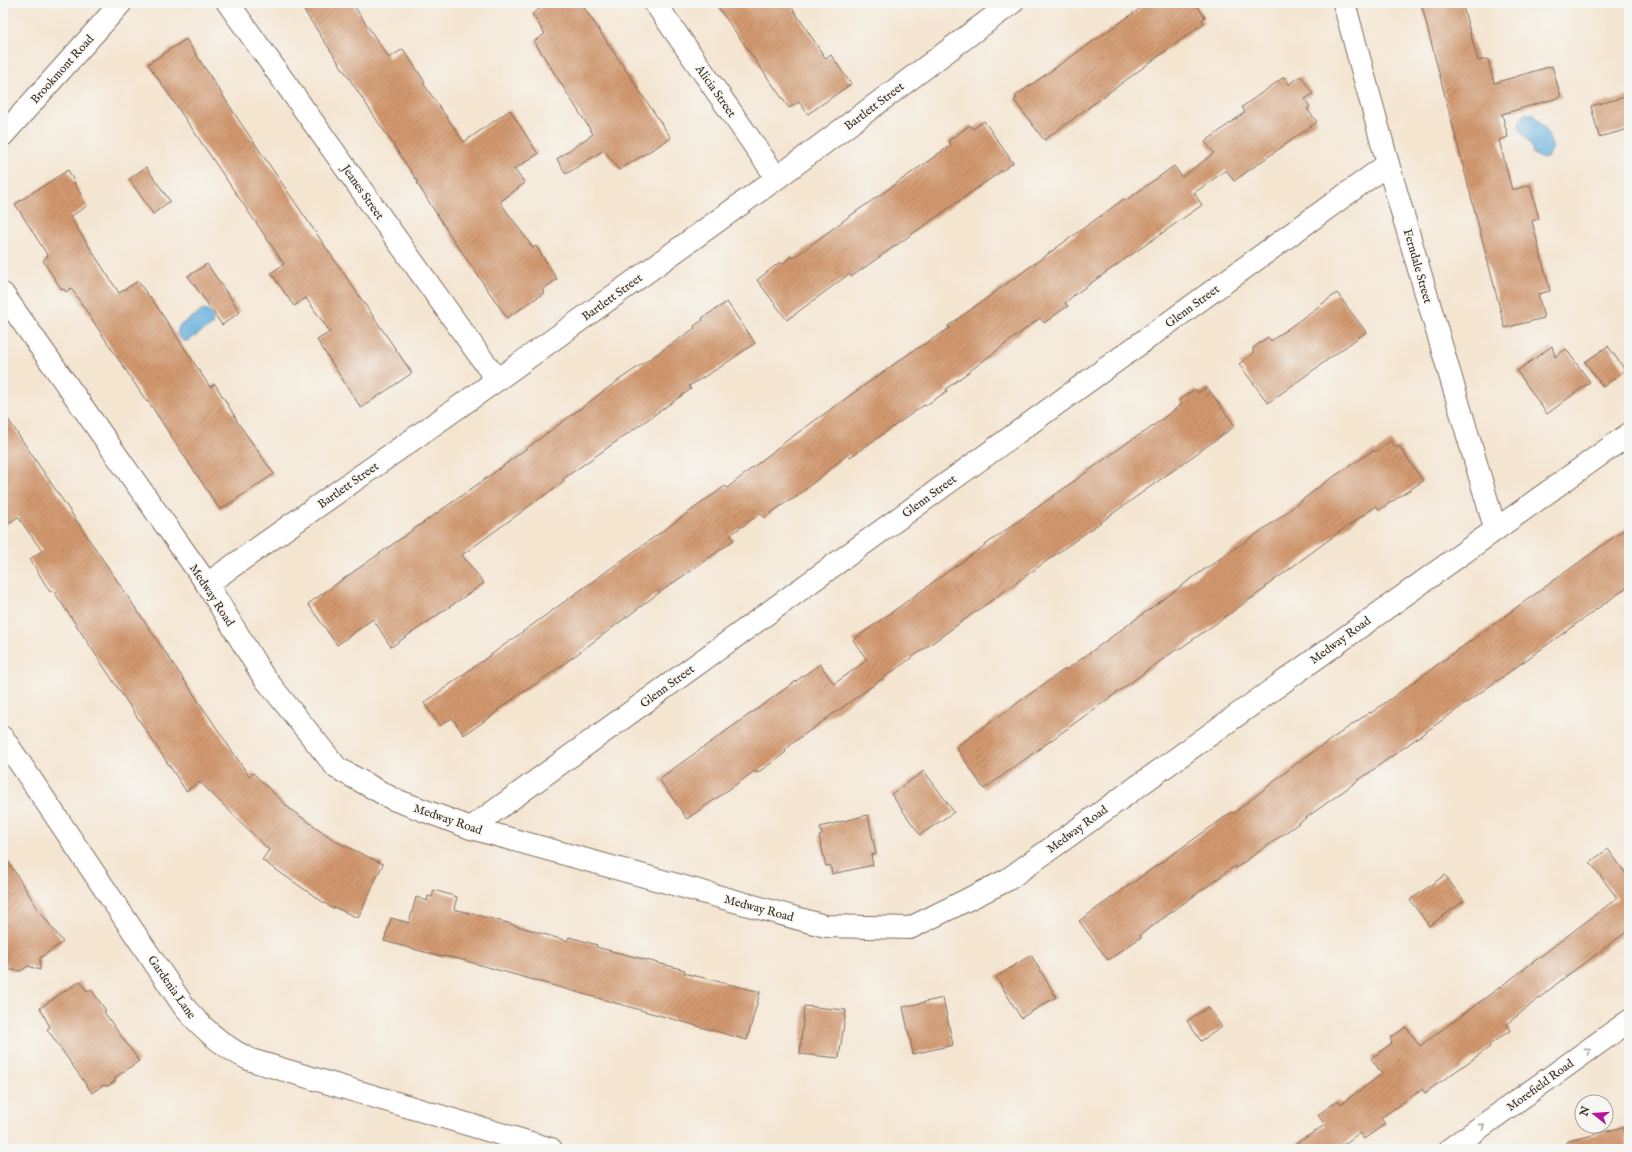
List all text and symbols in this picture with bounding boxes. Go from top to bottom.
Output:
street label: Brookmont Road [28,31,98,107]
street label: Alicia Street [692,61,739,120]
street label: Bartlett Street [841,79,907,134]
street label: Jeanes Street [336,160,387,223]
street label: Ferndale Street [1400,227,1435,305]
street label: Bartlett Street [579,270,645,324]
street label: Glenn Street [1162,282,1222,331]
street label: Bartlett Street [315,459,382,512]
street label: Glenn Street [899,472,959,521]
street label: Medway Road [186,561,238,630]
street label: Medway Road [1307,613,1374,668]
street label: Glenn Street [637,662,697,711]
street label: Medway Road [412,801,485,838]
street label: Medway Road [1044,802,1111,857]
street label: Medway Road [722,892,796,925]
street label: Gardenia Lane [144,953,199,1022]
one-way arrow [1583,1049,1590,1056]
street label: Morefield Road [1504,1056,1577,1115]
north arrow [1574,1094,1614,1134]
text: N [1577,1104,1594,1119]
one-way arrow [1478,1123,1485,1131]

